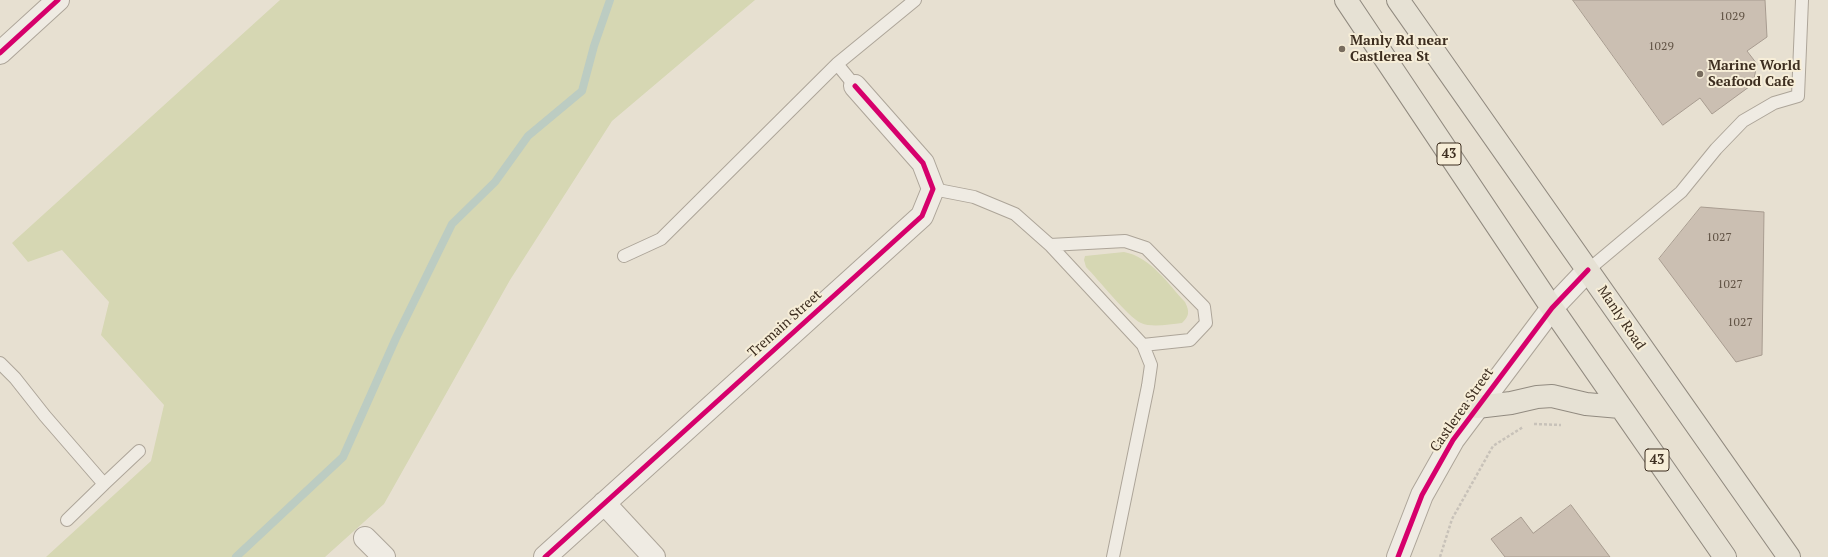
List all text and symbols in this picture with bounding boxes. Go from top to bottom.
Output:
house number: 1029 [1719,10,1745,24]
place label: Manly Rd near Castlerea St [1350,33,1448,66]
house number: 1029 [1648,40,1674,54]
marker: Manly Rd near Castlerea St [1337,44,1347,54]
place label: Marine World Seafood Cafe [1708,58,1801,90]
marker: Marine World Seafood Cafe [1695,69,1705,79]
road number: 43 [1437,143,1461,165]
house number: 1027 [1706,231,1732,245]
house number: 1027 [1717,278,1743,292]
street label: Manly Road [1594,283,1648,353]
street label: Tremain Street [745,287,825,361]
house number: 1027 [1727,316,1753,330]
street label: Castlerea Street [1427,365,1497,455]
road number: 43 [1645,449,1669,471]

